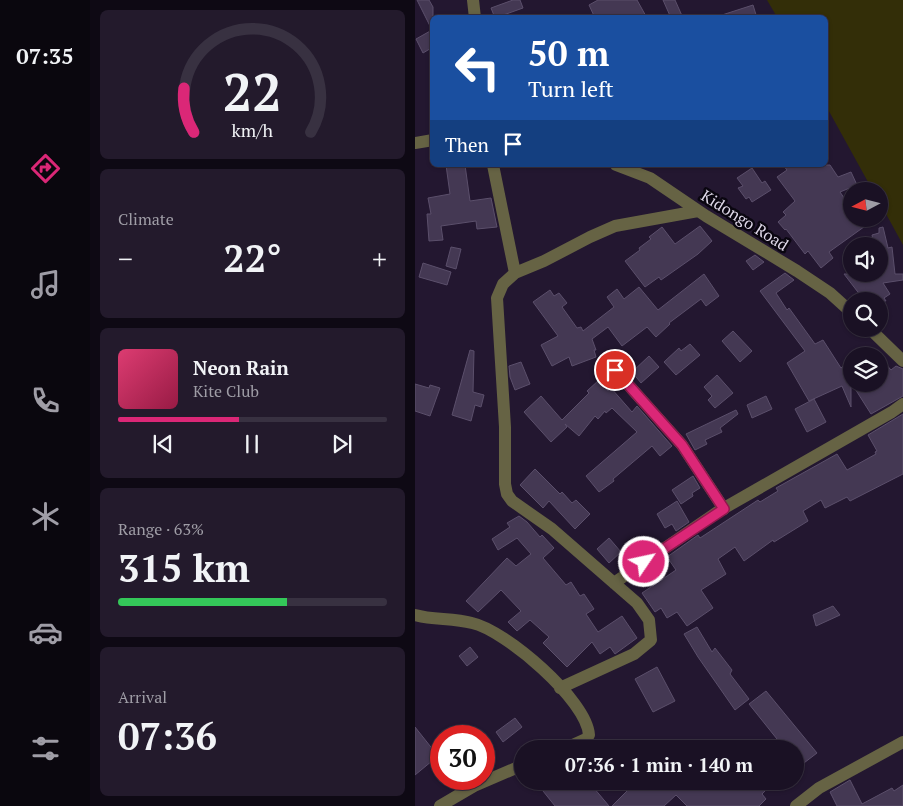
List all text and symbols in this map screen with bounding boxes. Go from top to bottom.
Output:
text: 50 m [528,30,609,76]
icon: left [445,35,510,100]
text: 07:35 [16,41,74,70]
text: 22 [223,57,282,126]
text: Turn left [528,74,614,103]
text: km/h [232,118,274,142]
icon: arrive [499,130,527,158]
text: Then [445,132,489,157]
icon: directions [28,151,63,186]
north arrow [843,182,887,228]
map controls [843,182,888,392]
street label: Kidongo Road [697,184,793,256]
text: Climate [118,208,174,230]
text: 22° [223,233,282,283]
button: sound [843,237,888,282]
text: − [118,240,133,277]
text: + [372,240,387,277]
icon: music [28,267,63,302]
button: search [843,292,888,337]
button: layers [843,347,888,392]
pin [594,349,636,391]
text: Neon Rain [193,355,289,380]
icon: arrive [601,356,629,384]
text: Kite Club [193,380,259,402]
icon: phone [28,383,63,418]
icon: previous [149,430,177,458]
icon: pause [238,430,266,458]
icon: next [328,430,356,458]
icon: climate [28,499,63,534]
text: Range · 63% [118,518,204,540]
position arrow [617,535,669,587]
text: 315 km [118,543,250,593]
icon: car [28,615,63,650]
text: Arrival [118,686,167,708]
text: 07:36 [118,711,217,761]
speed limit sign: 30 [430,725,495,790]
icon: filters [28,731,63,766]
text: 07:36 · 1 min · 140 m [565,752,753,777]

